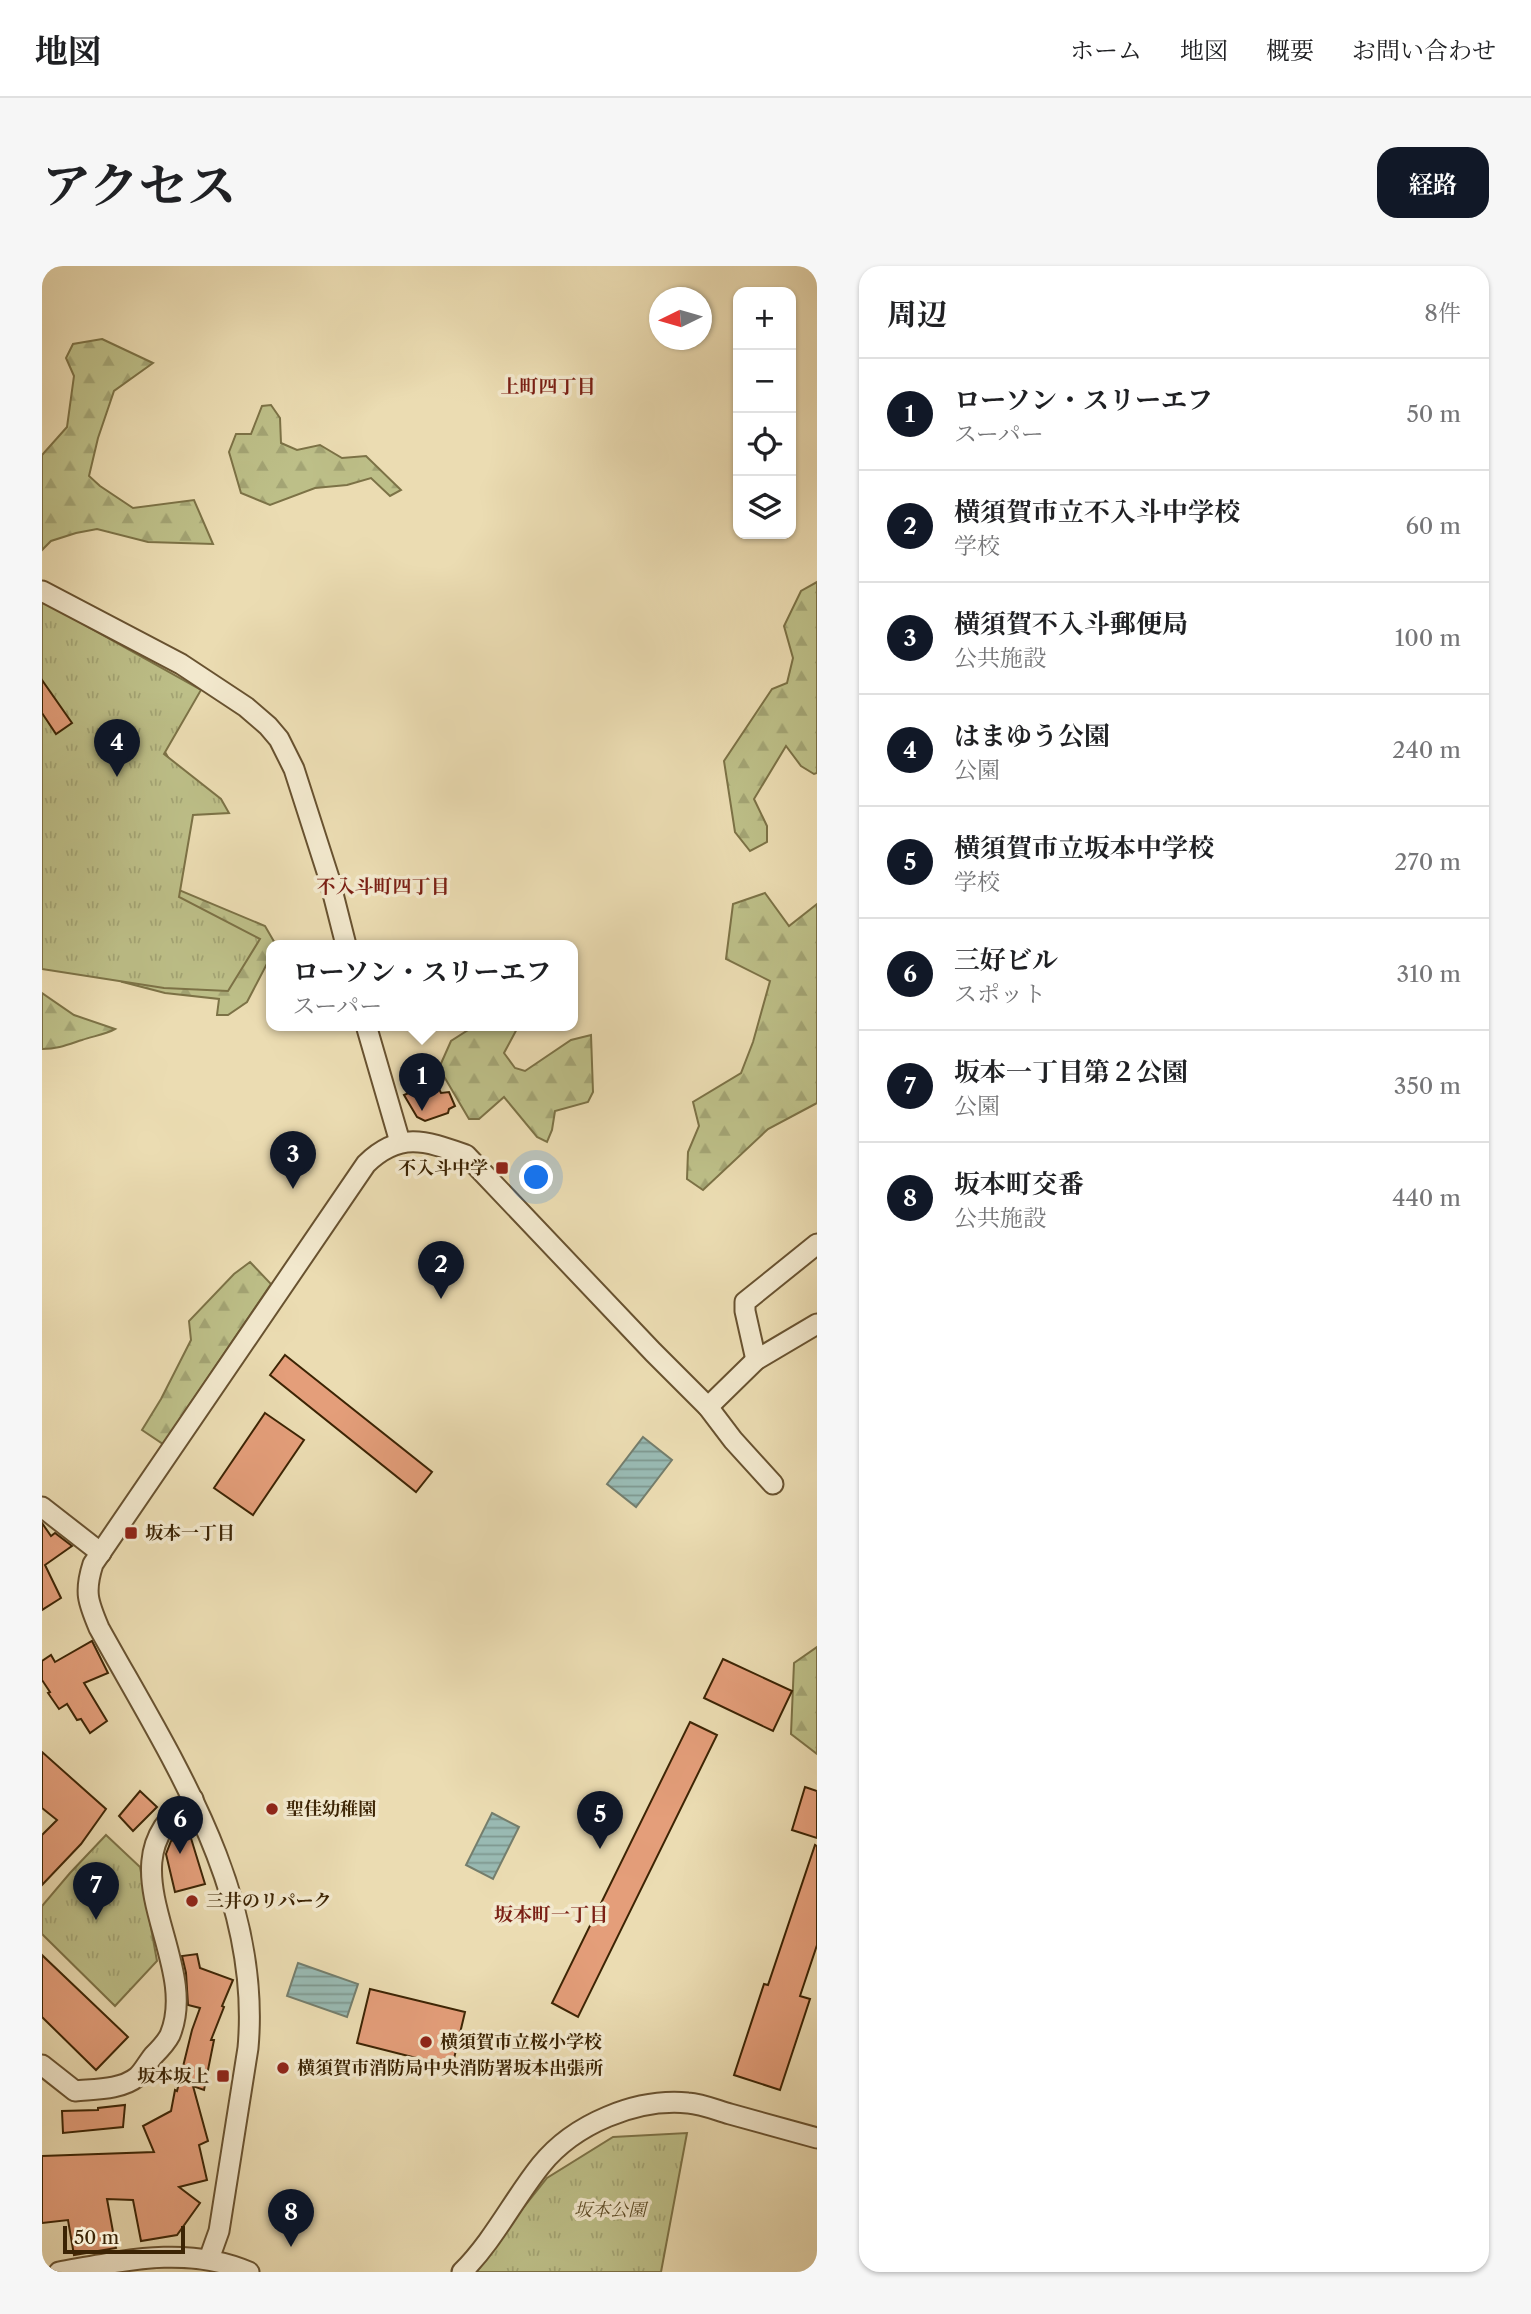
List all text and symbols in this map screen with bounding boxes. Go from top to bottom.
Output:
text: 地図 [35,31,101,72]
text: ホーム [1070,36,1142,65]
text: 地図 [1180,36,1228,65]
text: 概要 [1266,36,1314,65]
text: お問い合わせ [1352,36,1496,65]
button: 経路 [1377,147,1489,218]
text: アクセス [42,155,237,216]
north arrow [649,287,712,350]
map controls [733,287,796,539]
button: + [733,287,796,350]
text: 周辺 [887,296,947,333]
text: 8件 [1424,299,1461,327]
button: − [733,350,796,413]
district label: 上町四丁目 [500,375,596,398]
text: ローソン・スリーエフ [954,384,1213,416]
text: 1 [905,400,915,428]
text: 50 m [1406,400,1461,428]
button: locate [733,413,796,476]
text: スーパー [954,420,1044,448]
button: layers [733,476,796,539]
text: 横須賀市立不入斗中学校 [954,496,1240,528]
text: 2 [903,512,917,540]
text: 60 m [1405,512,1461,540]
text: 学校 [954,532,1000,560]
text: 横須賀不入斗郵便局 [954,608,1188,640]
text: 3 [904,624,917,652]
text: 100 m [1395,624,1461,652]
text: 公共施設 [954,644,1046,672]
pin: 4 [94,719,140,777]
text: はまゆう公園 [954,720,1110,752]
text: 4 [903,736,917,764]
text: 240 m [1392,736,1461,764]
text: 公園 [954,756,1000,784]
text: 横須賀市立坂本中学校 [954,832,1214,864]
text: 5 [904,848,916,876]
text: 270 m [1394,848,1461,876]
text: 学校 [954,868,1000,896]
district label: 不入斗町四丁目 [316,875,450,898]
popup [266,940,578,1031]
text: 三好ビル [954,944,1058,976]
text: ローソン・スリーエフ [293,956,551,988]
text: 6 [903,960,917,988]
text: 310 m [1397,960,1461,988]
text: スポット [954,980,1046,1008]
text: スーパー [293,992,382,1020]
pin: 1 [399,1053,445,1111]
text: 坂本一丁目第２公園 [954,1056,1188,1088]
text: 7 [904,1072,916,1100]
text: 350 m [1394,1072,1461,1100]
text: 公園 [954,1092,1000,1120]
pin: 3 [270,1131,316,1189]
place label: 不入斗中学 [398,1157,488,1179]
marker: 不入斗中学 [494,1160,510,1176]
your location [519,1160,553,1194]
text: 坂本町交番 [954,1168,1084,1200]
text: 8 [903,1184,917,1212]
text: 440 m [1392,1184,1461,1212]
text: 公共施設 [954,1204,1046,1232]
pin: 2 [418,1241,464,1299]
place label: 坂本一丁目 [145,1522,235,1544]
marker: 坂本一丁目 [123,1525,139,1541]
pin: 5 [577,1791,623,1849]
pin: 6 [157,1796,203,1854]
place label: 聖佳幼稚園 [286,1798,376,1820]
marker: 聖佳幼稚園 [264,1801,280,1817]
pin: 7 [73,1862,119,1920]
place label: 三井のリパーク [206,1890,331,1912]
marker: 三井のリパーク [184,1893,200,1909]
district label: 坂本町一丁目 [494,1903,608,1926]
place label: 横須賀市立桜小学校 [440,2031,602,2053]
marker: 横須賀市立桜小学校 [418,2034,434,2050]
place label: 横須賀市消防局中央消防署坂本出張所 [297,2057,603,2079]
marker: 横須賀市消防局中央消防署坂本出張所 [275,2060,291,2076]
place label: 坂本坂上 [137,2065,209,2087]
marker: 坂本坂上 [215,2068,231,2084]
pin: 8 [268,2189,314,2247]
park label: 坂本公園 [574,2199,649,2221]
scale bar [63,2223,186,2255]
text: 50 m [74,2226,119,2249]

